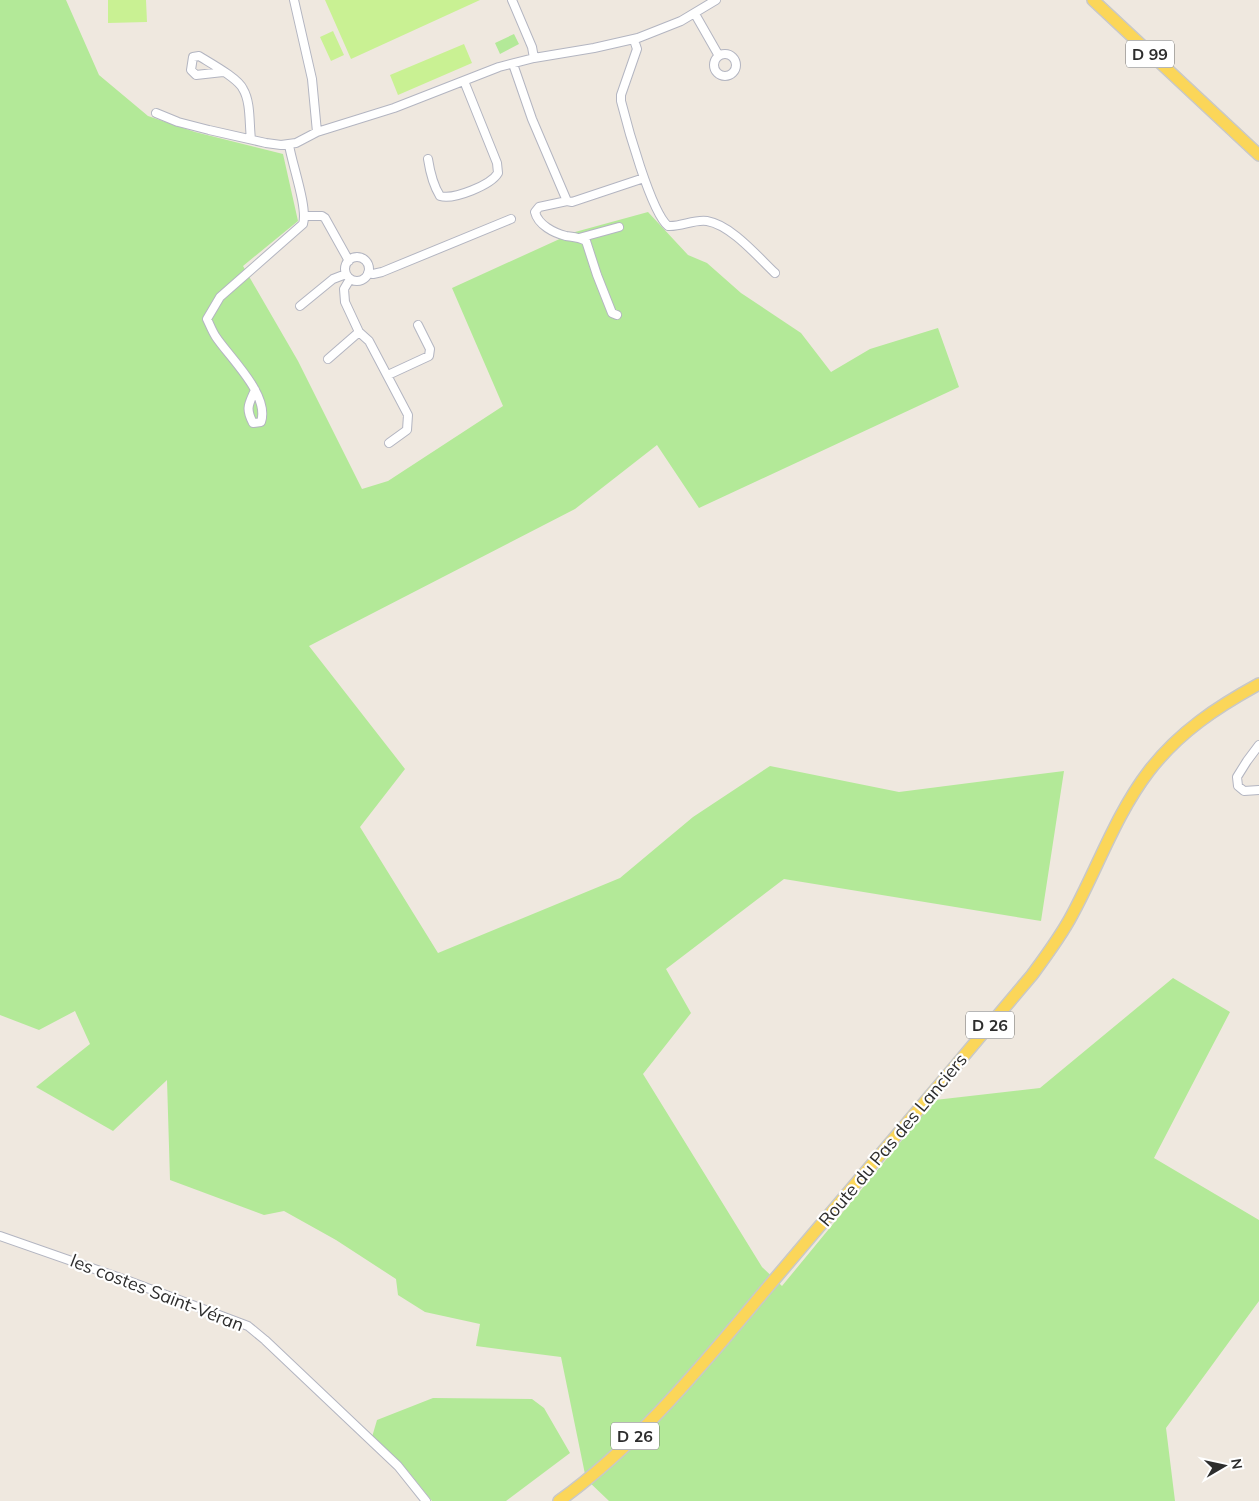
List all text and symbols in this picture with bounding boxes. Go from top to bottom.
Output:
road number: D 99 [1126,41,1174,68]
road number: D 26 [966,1012,1014,1038]
street label: Route du Pas des Lanciers [813,1048,972,1231]
street label: les costes Saint-Véran [67,1249,247,1336]
road number: D 26 [611,1422,659,1450]
north arrow [1199,1441,1249,1491]
text: N [1227,1457,1247,1471]

